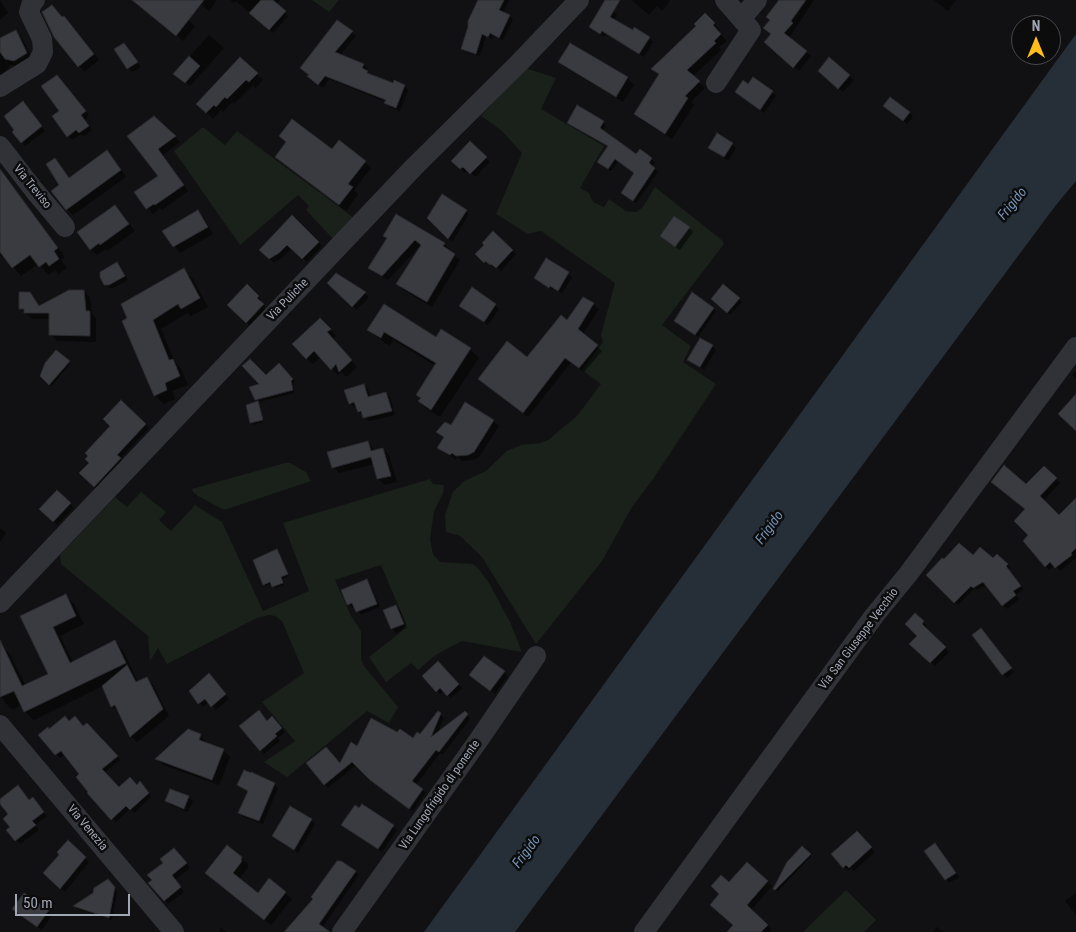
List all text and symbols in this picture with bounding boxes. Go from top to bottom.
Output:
north arrow [1011,15,1061,65]
text: N [1032,18,1040,34]
street label: Via Treviso [10,162,54,212]
water label: Frigido [995,184,1031,224]
street label: Via Puliche [264,276,312,324]
water label: Frigido [752,508,788,548]
street label: Via San Giuseppe Vecchio [816,585,902,693]
street label: Via Lungofrigido di ponente [397,737,483,853]
street label: Via Venezia [64,802,110,854]
water label: Frigido [509,832,545,872]
scale bar [18,884,132,916]
text: 50 m [23,894,53,912]

